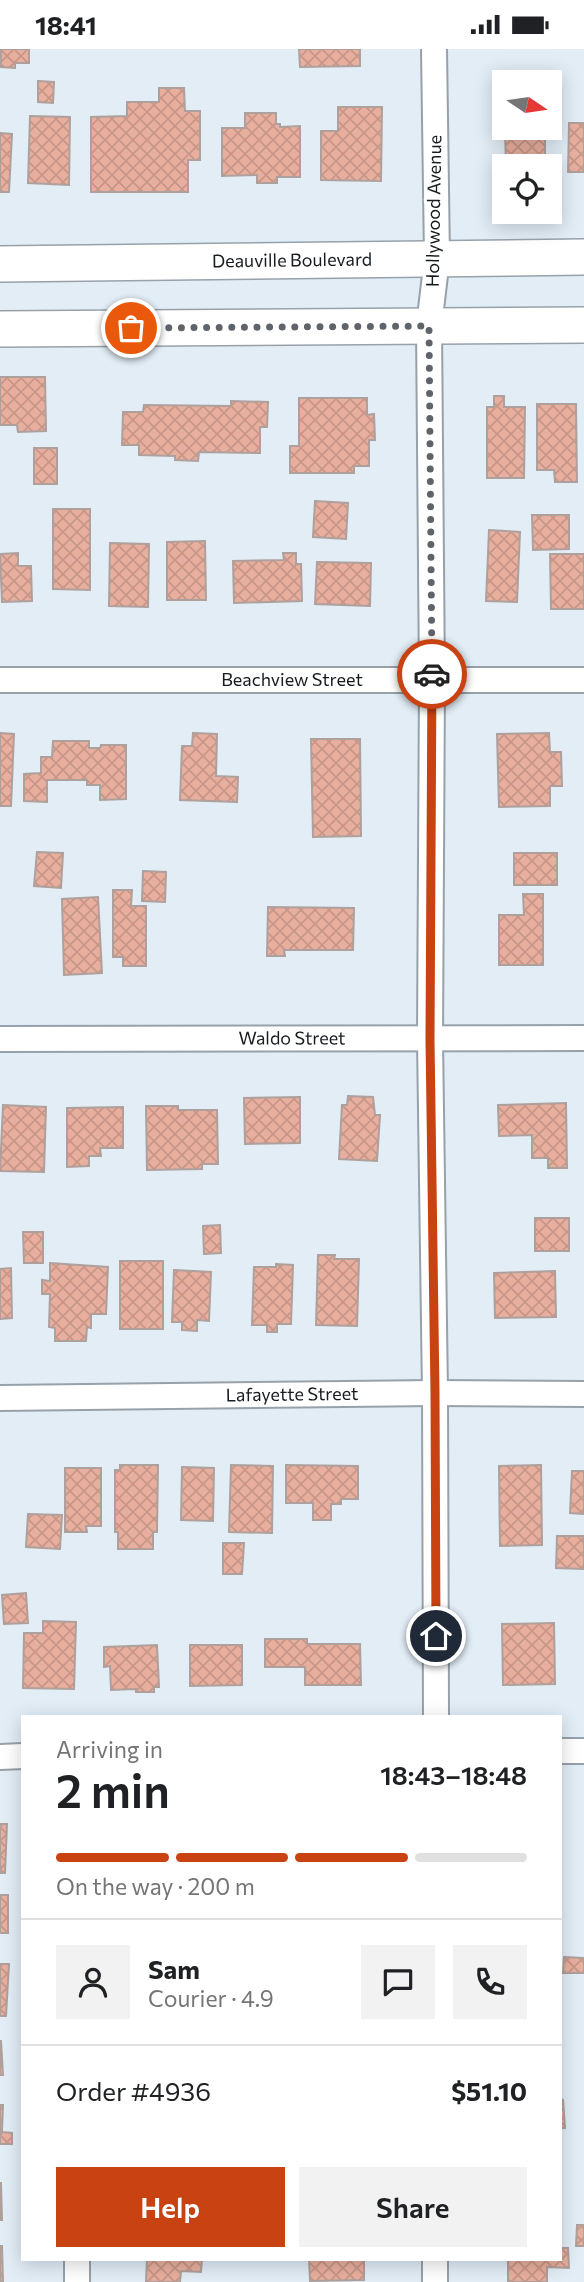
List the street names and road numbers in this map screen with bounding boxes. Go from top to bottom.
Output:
street label: Hollywood Avenue [421,135,445,287]
street label: Deauville Boulevard [212,248,372,271]
street label: Beachview Street [221,668,363,690]
street label: Waldo Street [238,1026,346,1049]
street label: Lafayette Street [225,1382,358,1405]

